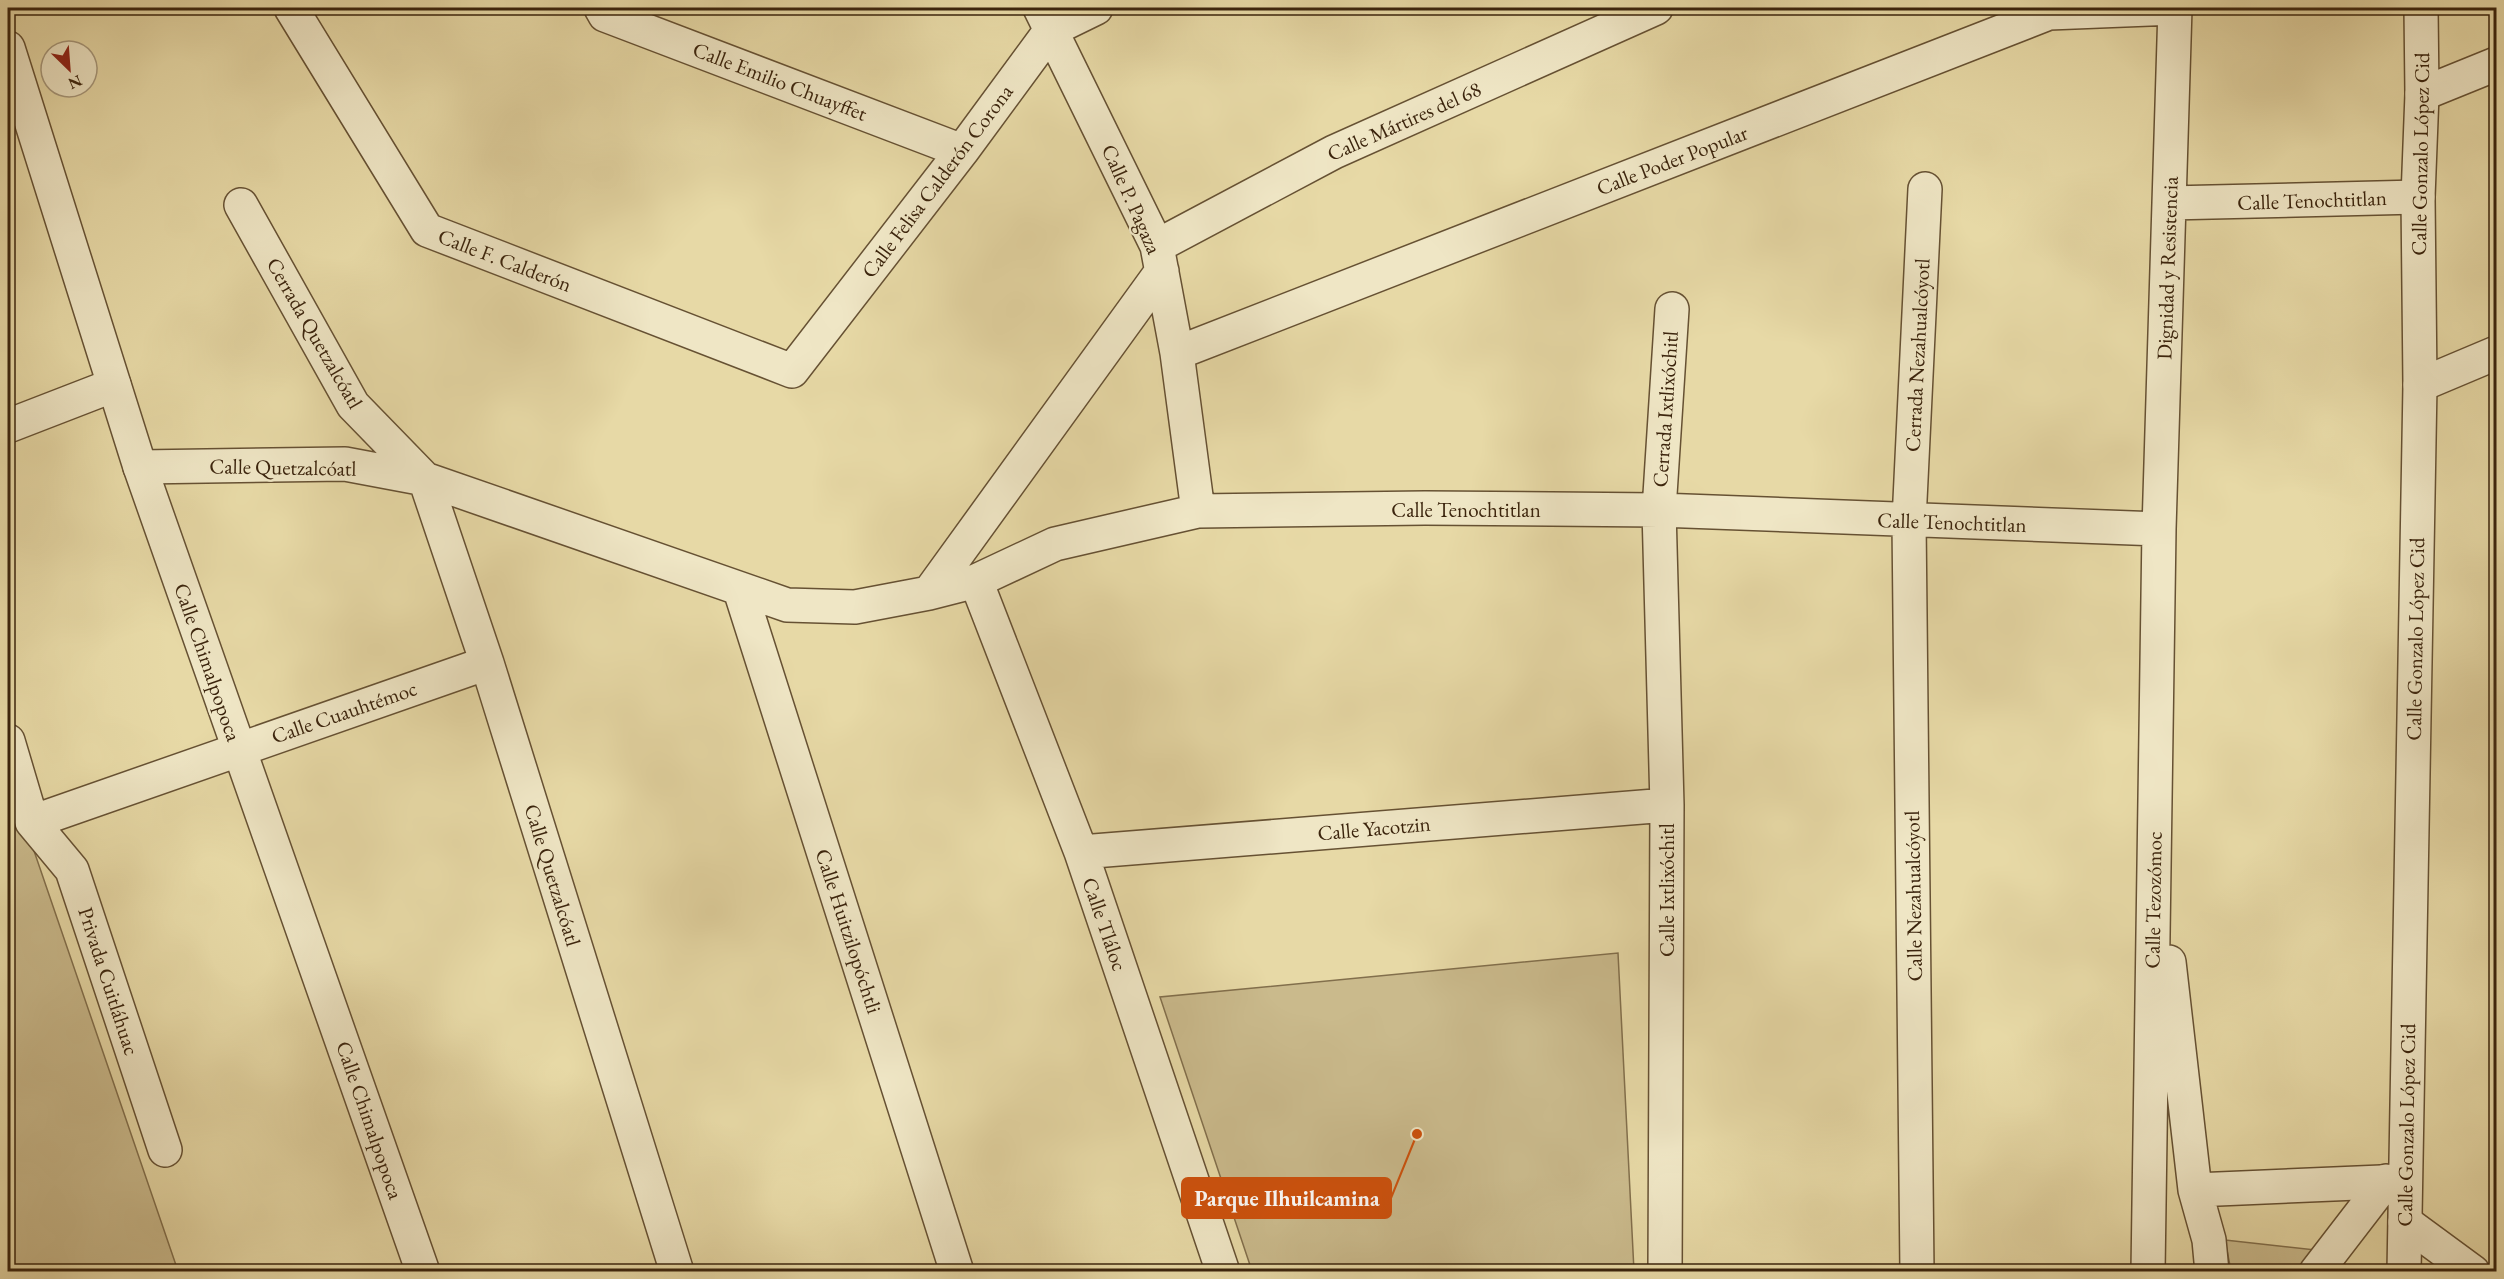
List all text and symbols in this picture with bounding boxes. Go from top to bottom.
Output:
street label: Calle Emilio Chuayffet [689,35,871,127]
north arrow [39,39,99,99]
street label: Calle Gonzalo López Cid [2405,52,2435,256]
text: N [65,70,85,94]
street label: Calle Mártires del 68 [1323,75,1485,167]
street label: Calle Felisa Calderón Corona [855,78,1019,283]
street label: Calle Poder Popular [1592,119,1752,201]
street label: Calle P. Pagaza [1096,140,1168,259]
street label: Dignidad y Resistencia [2150,175,2184,360]
street label: Calle Tenochtitlan [2237,184,2387,216]
street label: Calle F. Calderón [434,222,576,298]
street label: Cerrada Quetzalcóatl [260,253,369,414]
street label: Cerrada Nezahualcóyotl [1898,258,1936,452]
street label: Cerrada Ixtlixóchitl [1646,330,1684,488]
street label: Calle Quetzalcóatl [209,452,357,483]
street label: Calle Tenochtitlan [1391,496,1541,523]
street label: Calle Tenochtitlan [1877,506,2027,538]
street label: Calle Gonzalo López Cid [2400,537,2430,741]
street label: Calle Chimalpopoca [168,579,248,745]
street label: Calle Cuauhtémoc [268,674,420,750]
street label: Calle Quetzalcóatl [518,801,587,950]
street label: Calle Yacotzin [1316,810,1432,846]
street label: Calle Nezahualcóyotl [1898,810,1928,982]
street label: Calle Ixtlixóchitl [1653,823,1680,957]
street label: Calle Tezozómoc [2138,831,2168,969]
street label: Calle Huitzilopóchtli [810,845,888,1017]
street label: Calle Tláloc [1076,874,1134,974]
street label: Privada Cuitláhuac [72,904,146,1058]
street label: Calle Gonzalo López Cid [2391,1023,2421,1227]
street label: Calle Chimalpopoca [330,1037,410,1203]
callout: Parque Ilhuilcamina [1182,1178,1391,1218]
text: Parque Ilhuilcamina [1194,1184,1380,1213]

